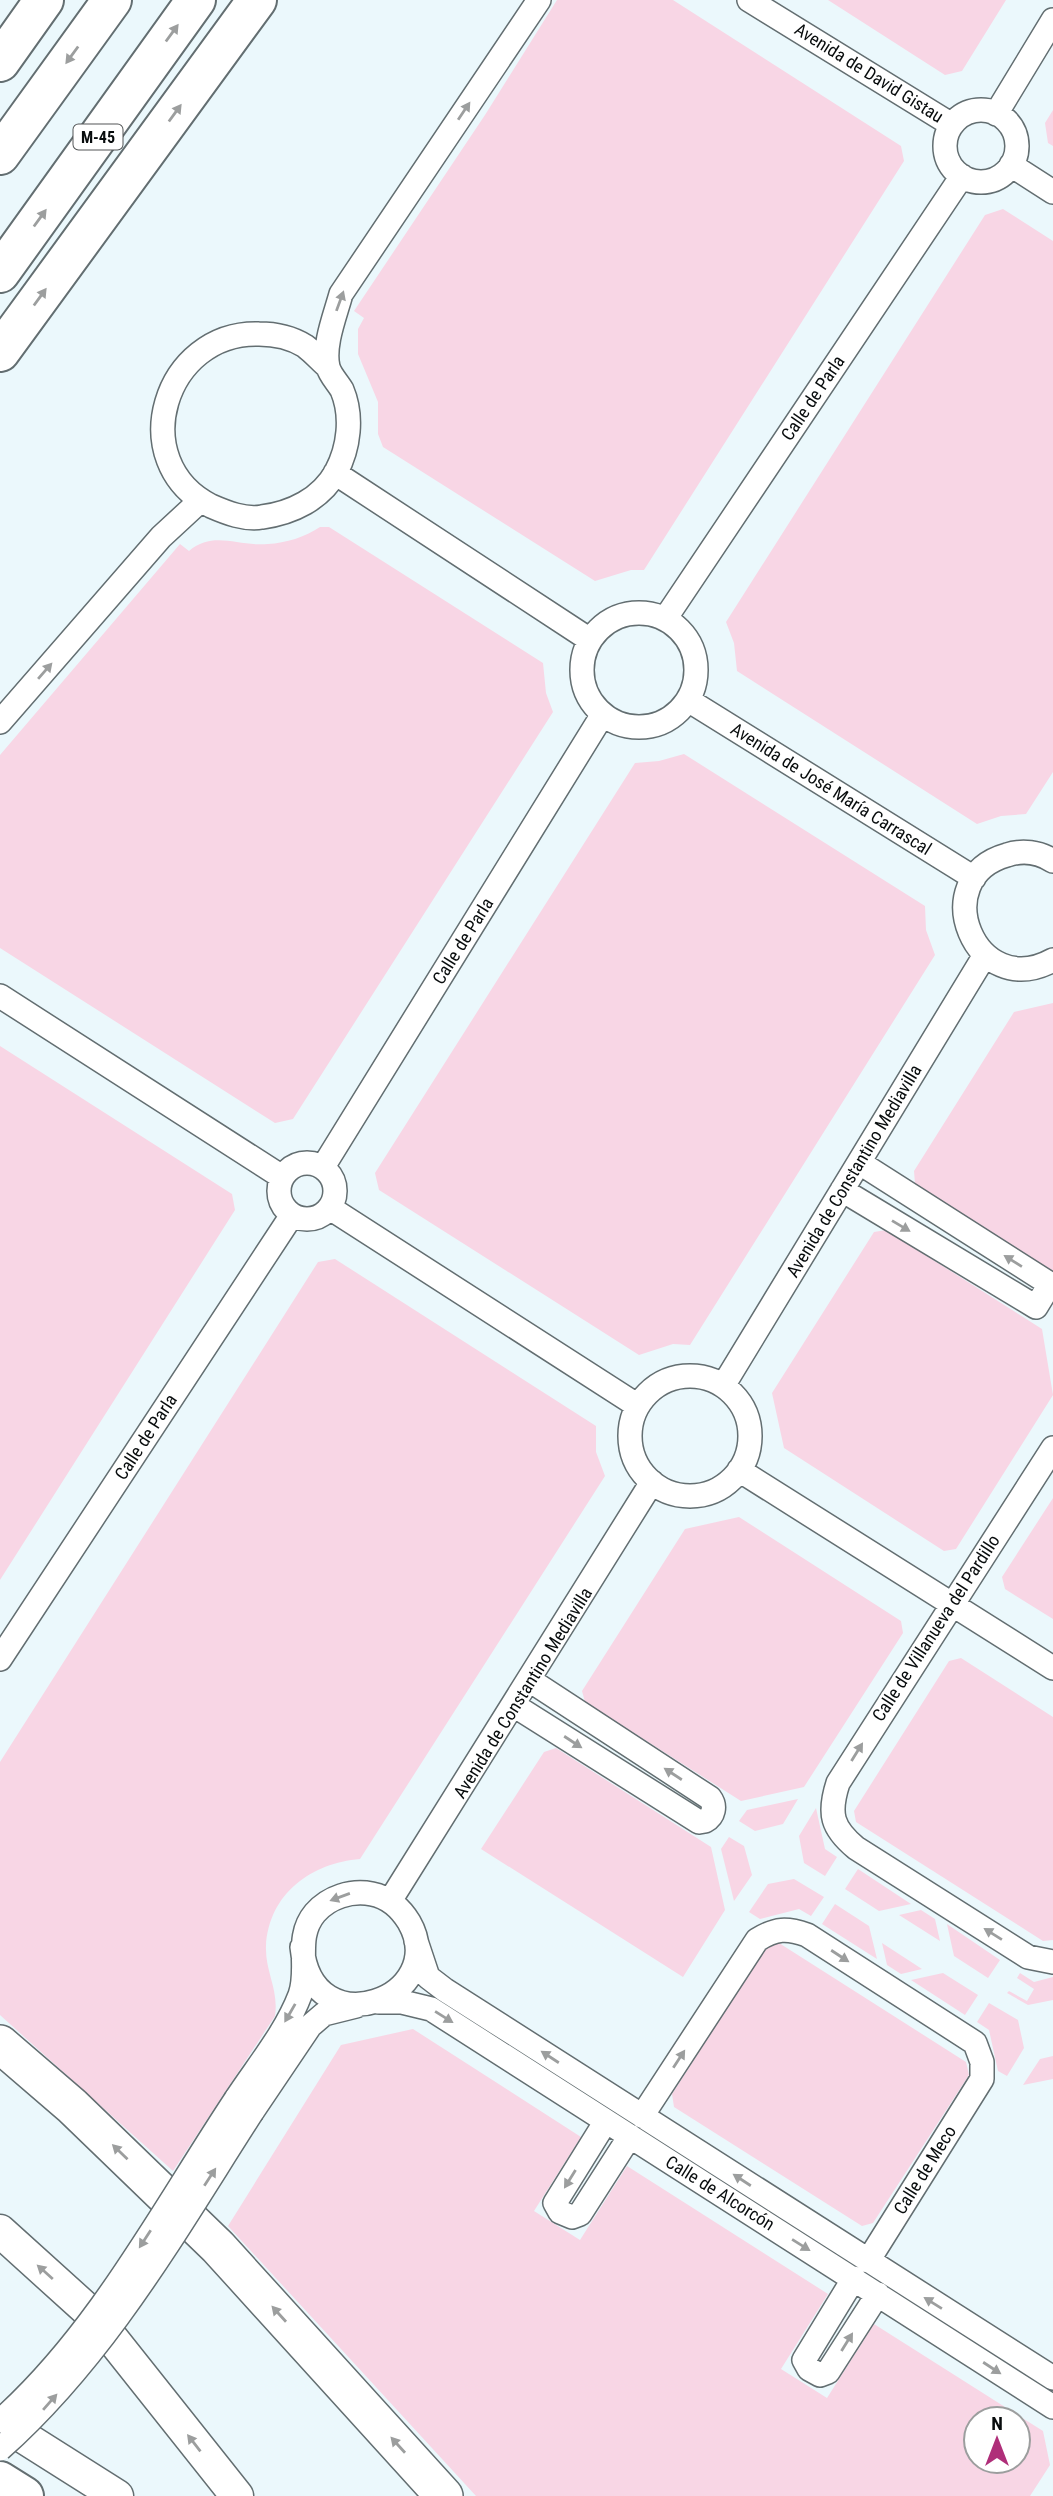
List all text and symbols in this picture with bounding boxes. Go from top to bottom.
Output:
street label: Avenida de David Gistau [791,18,947,127]
one-way arrow [165,24,179,42]
one-way arrow [65,46,79,64]
one-way arrow [457,102,471,120]
one-way arrow [167,104,181,122]
road number: M-45 [74,125,122,150]
one-way arrow [33,209,47,227]
one-way arrow [33,288,47,306]
one-way arrow [335,290,346,311]
street label: Calle de Parla [777,351,849,444]
one-way arrow [37,662,52,679]
street label: Avenida de José María Carrascal [727,718,935,859]
street label: Calle de Parla [428,894,497,988]
street label: Avenida de Constantino Mediavilla [782,1061,926,1281]
one-way arrow [891,1219,910,1232]
one-way arrow [1004,1254,1023,1267]
street label: Calle de Parla [110,1390,181,1484]
street label: Calle de Villanueva del Pardillo [867,1531,1004,1725]
street label: Avenida de Constantino Mediavilla [449,1584,596,1802]
one-way arrow [563,1735,583,1748]
one-way arrow [851,1742,864,1761]
one-way arrow [663,1768,683,1781]
one-way arrow [329,1892,350,1903]
one-way arrow [983,1928,1002,1941]
one-way arrow [830,1950,850,1963]
one-way arrow [284,2003,296,2022]
one-way arrow [434,2011,453,2024]
one-way arrow [673,2049,686,2069]
one-way arrow [540,2051,560,2064]
street label: Calle de Meco [889,2122,960,2218]
one-way arrow [112,2144,128,2161]
street label: Calle de Alcorcón [662,2151,779,2234]
one-way arrow [203,2168,216,2187]
one-way arrow [564,2169,577,2188]
one-way arrow [732,2174,751,2187]
one-way arrow [139,2229,152,2248]
one-way arrow [791,2238,811,2251]
one-way arrow [36,2264,54,2280]
one-way arrow [924,2296,943,2309]
one-way arrow [271,2305,287,2323]
one-way arrow [841,2332,854,2352]
one-way arrow [983,2361,1002,2374]
one-way arrow [42,2394,57,2411]
north arrow [962,2405,1032,2475]
text: N [991,2412,1003,2435]
one-way arrow [188,2434,202,2452]
one-way arrow [391,2437,406,2454]

